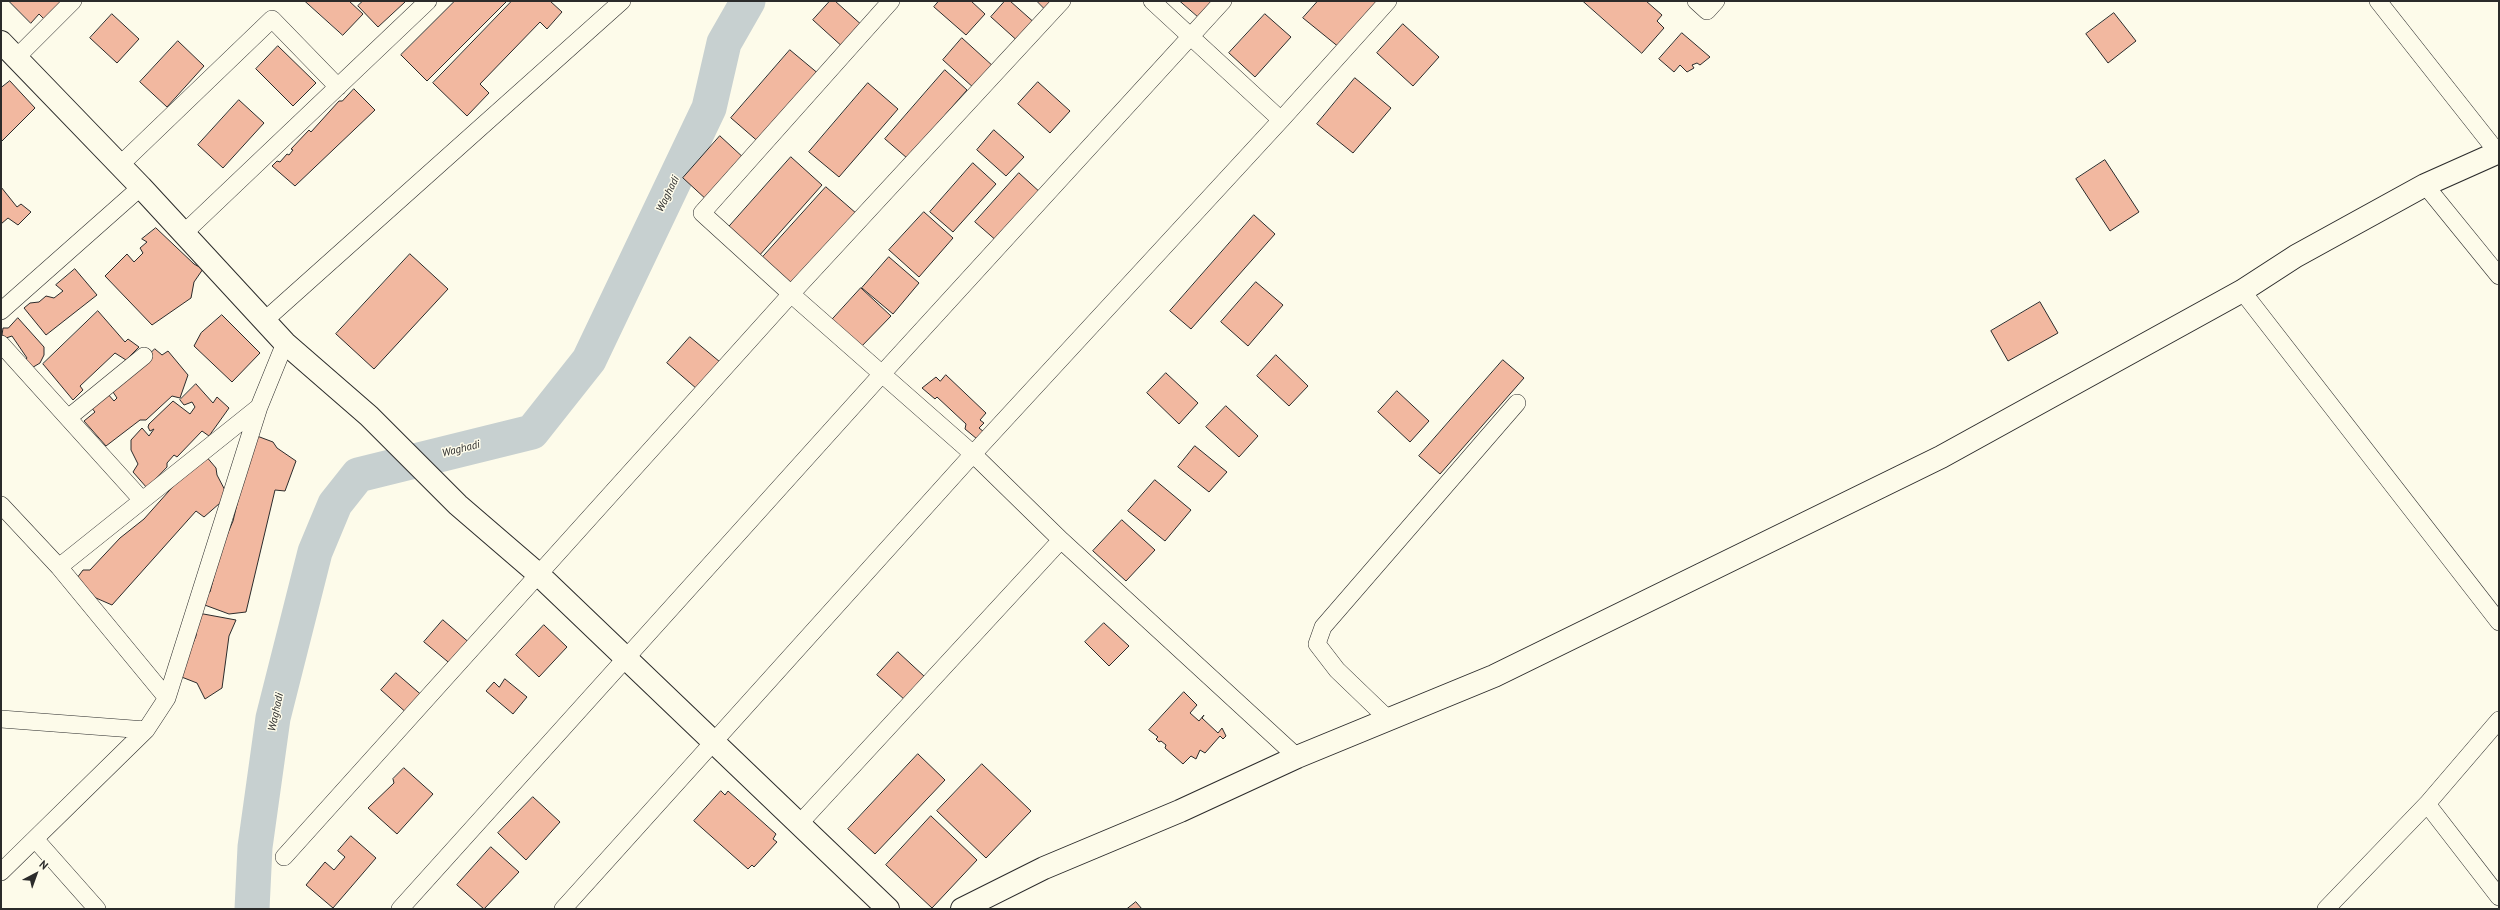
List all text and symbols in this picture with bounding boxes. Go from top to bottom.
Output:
water label: Waghadi [654,174,682,214]
water label: Waghadi [441,438,481,460]
water label: Waghadi [266,692,286,732]
north arrow [16,854,56,894]
text: N [37,857,51,873]

